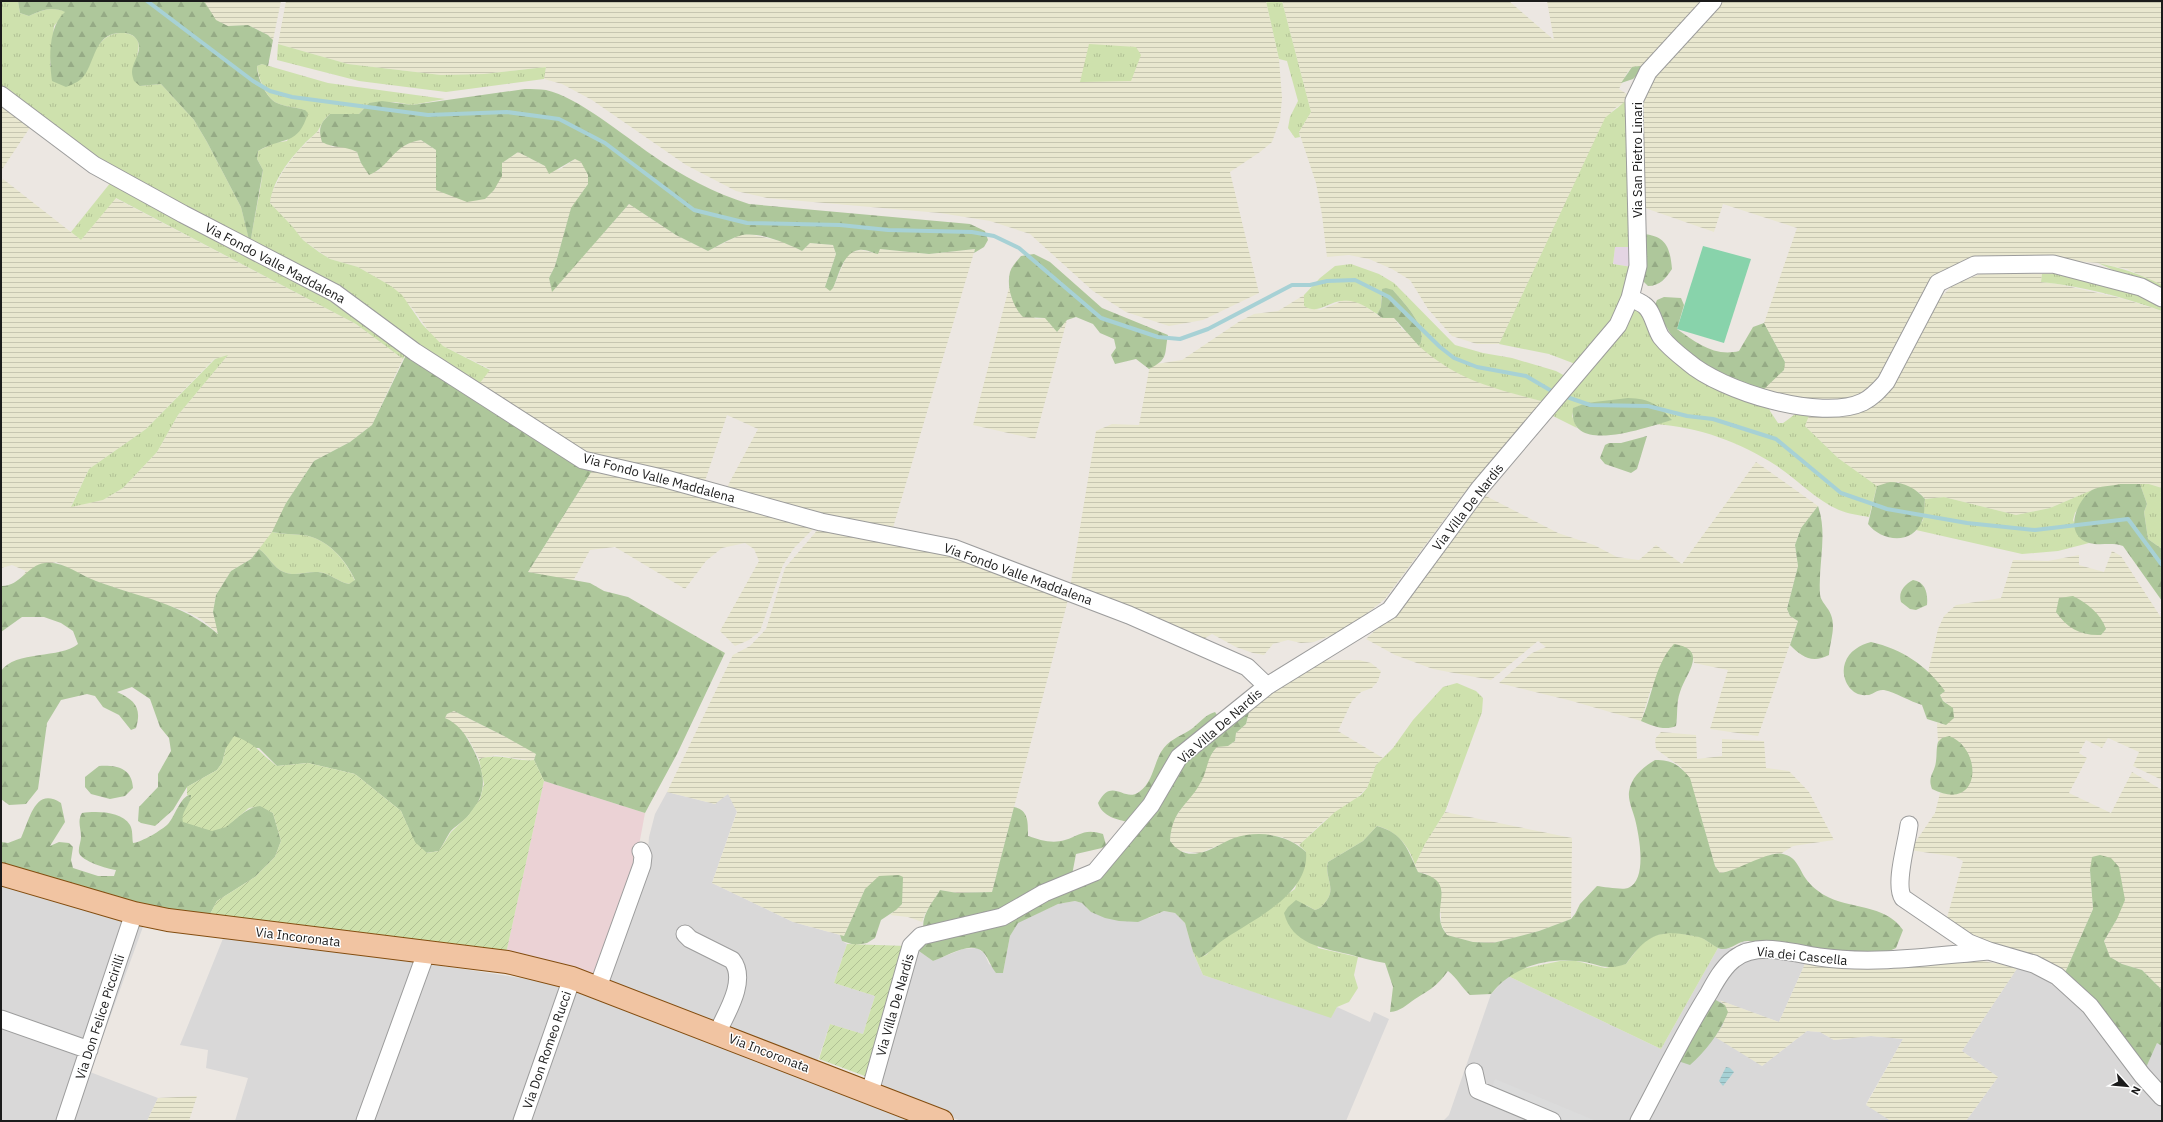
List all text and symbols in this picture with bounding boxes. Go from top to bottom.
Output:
street label: Via San Pietro Linari [1629,102,1646,218]
street label: Via Fondo Valle Maddalena [202,219,348,307]
street label: Via Fondo Valle Maddalena [581,449,737,507]
street label: Via Villa De Nardis [1429,460,1507,554]
street label: Via Fondo Valle Maddalena [941,539,1095,609]
street label: Via Villa De Nardis [1174,685,1266,767]
street label: Via Incoronata [255,923,341,951]
street label: Via dei Cascella [1756,943,1848,969]
street label: Via Don Felice Piccirilli [72,952,128,1082]
street label: Via Villa De Nardis [872,952,918,1058]
street label: Via Don Romeo Rucci [519,989,575,1111]
street label: Via Incoronata [726,1030,812,1076]
north arrow [2107,1066,2147,1106]
text: N [2128,1084,2144,1097]

